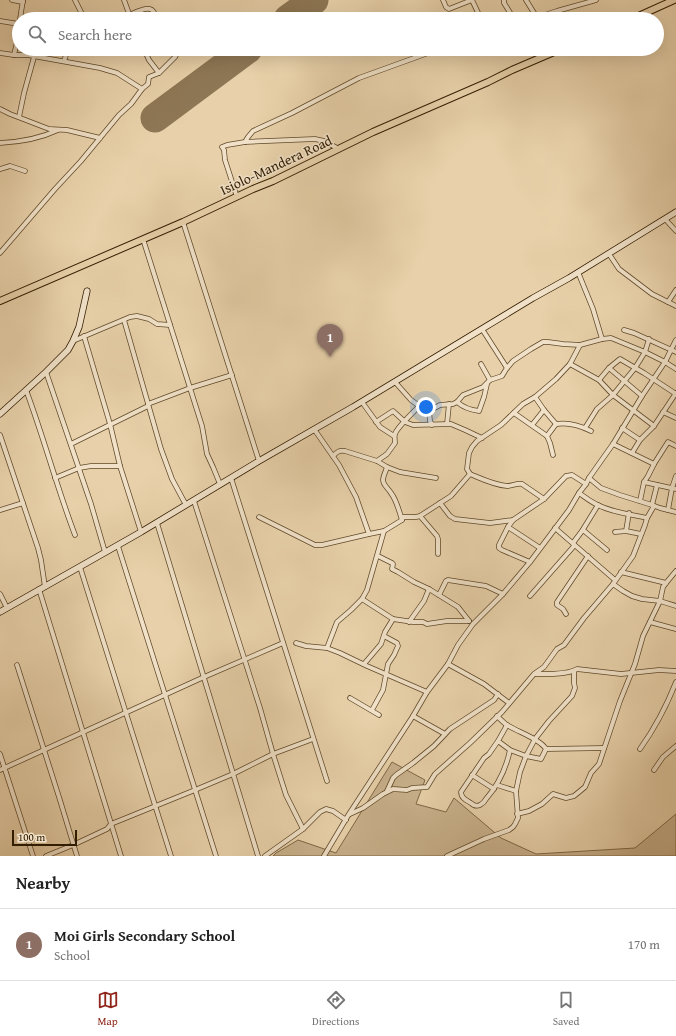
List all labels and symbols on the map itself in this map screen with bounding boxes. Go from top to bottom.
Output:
street label: Isiolo-Mandera Road [217,130,336,200]
pin: 1 [317,324,343,357]
your location [416,397,436,417]
scale bar [12,828,77,847]

